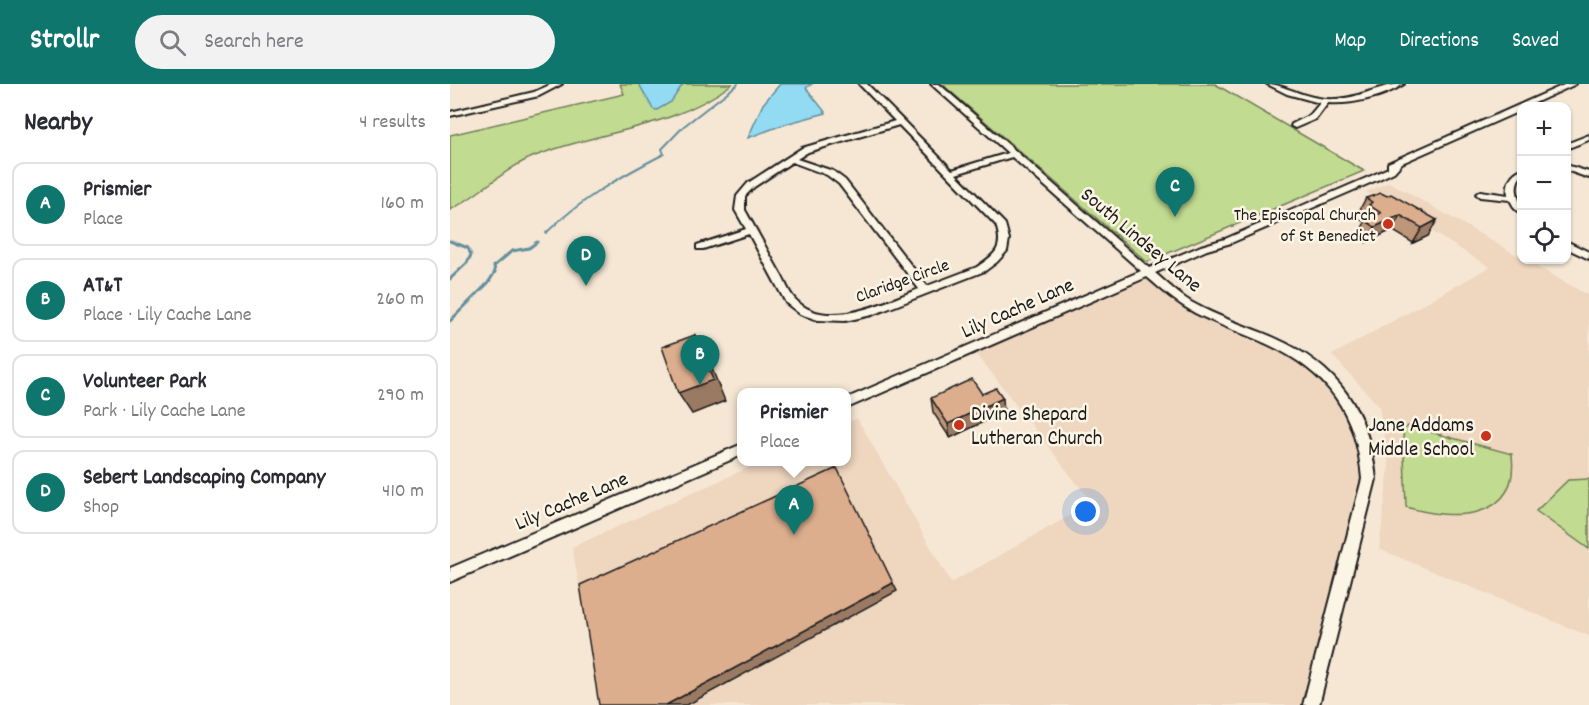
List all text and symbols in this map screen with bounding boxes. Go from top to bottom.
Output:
search box [135,15,555,69]
text: Strollr [30,22,99,62]
icon: search [156,26,189,59]
text: Search here [204,27,304,58]
text: Map [1335,27,1366,57]
text: Directions [1399,27,1479,57]
text: Saved [1512,27,1559,57]
map controls [1517,102,1571,264]
button: + [1517,102,1571,156]
text: Nearby [24,105,92,142]
text: 4 results [359,109,426,137]
button: − [1517,156,1571,210]
pin: C [1156,168,1194,217]
text: Prismier [83,175,151,206]
street label: South Lindsey Lane [1073,181,1207,301]
text: A [40,190,51,218]
text: 160 m [381,190,424,218]
place label: The Episcopal Church of St Benedict [1234,204,1376,250]
text: Place [83,206,123,234]
button: locate [1517,210,1571,264]
marker: The Episcopal Church of St Benedict [1381,217,1395,231]
pin: D [566,236,606,286]
street label: Claridge Circle [852,254,953,311]
text: AT&T [83,271,122,302]
street label: Lily Cache Lane [957,272,1079,348]
text: B [41,286,50,314]
text: 260 m [376,286,424,314]
text: Place · Lily Cache Lane [83,302,252,330]
pin: B [680,336,720,385]
text: Volunteer Park [83,367,206,398]
text: C [41,382,50,410]
text: 290 m [377,382,424,410]
popup [737,388,851,466]
text: Park · Lily Cache Lane [83,398,246,426]
text: Prismier [760,398,828,429]
place label: Divine Shepard Lutheran Church [971,401,1102,455]
place label: Jane Addams Middle School [1368,412,1474,466]
marker: Divine Shepard Lutheran Church [952,418,966,432]
text: Place [760,429,800,457]
marker: Jane Addams Middle School [1479,429,1493,443]
text: Sebert Landscaping Company [83,463,325,494]
street label: Lily Cache Lane [511,465,633,540]
text: D [40,478,51,506]
text: 410 m [382,478,424,506]
pin: A [774,486,814,535]
text: Shop [83,494,119,522]
your location [1071,497,1100,526]

